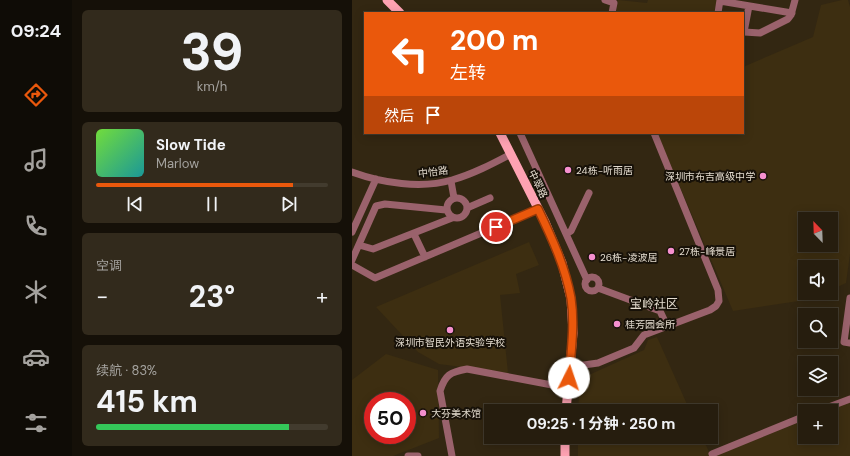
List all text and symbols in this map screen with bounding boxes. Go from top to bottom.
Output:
text: 39 [180,18,244,86]
text: 09:24 [11,19,61,43]
text: 200 m [450,22,538,59]
icon: left [384,28,436,80]
text: 左转 [450,61,486,85]
text: km/h [197,78,227,95]
icon: directions [22,81,50,109]
icon: arrive [422,104,444,126]
text: 然后 [384,106,414,126]
text: Slow Tide [156,135,226,155]
icon: music [22,146,50,174]
text: Marlow [156,155,199,172]
street label: 中怡路 [417,164,449,180]
place label: 24栋-听雨居 [576,164,633,177]
marker: 24栋-听雨居 [563,165,573,175]
street label: 中翠路 [526,168,550,200]
place label: 深圳市布吉高级中学 [665,170,755,183]
marker: 深圳市布吉高级中学 [758,171,768,181]
icon: previous [124,193,146,215]
icon: pause [201,193,223,215]
icon: next [278,193,300,215]
pin [479,210,513,244]
icon: phone [22,212,50,240]
north arrow [798,212,838,252]
map controls [798,212,838,444]
icon: arrive [485,216,507,238]
place label: 27栋-峰景居 [679,245,735,258]
marker: 27栋-峰景居 [666,246,676,256]
place label: 26栋-凌波居 [600,251,657,264]
marker: 26栋-凌波居 [587,252,597,262]
text: 空调 [96,257,122,274]
button: sound [798,260,838,300]
text: 23° [189,277,235,316]
icon: climate [22,278,50,306]
text: − [96,282,108,311]
text: + [316,282,328,311]
district label: 宝岭社区 [630,296,678,312]
button: search [798,308,838,348]
place label: 桂芳园会所 [625,318,675,331]
marker: 桂芳园会所 [612,319,622,329]
marker: 深圳市智民外语实验学校 [445,325,455,335]
place label: 深圳市智民外语实验学校 [395,336,505,349]
icon: car [22,343,50,371]
button: layers [798,356,838,396]
position arrow [548,357,590,399]
text: 续航 · 83% [96,362,157,379]
text: 415 km [96,382,198,421]
speed limit sign: 50 [364,392,416,444]
button: + [798,404,838,444]
place label: 大芬美术馆 [431,407,481,420]
marker: 大芬美术馆 [418,408,428,418]
icon: filters [22,409,50,437]
text: 09:25 · 1 分钟 · 250 m [527,414,675,434]

